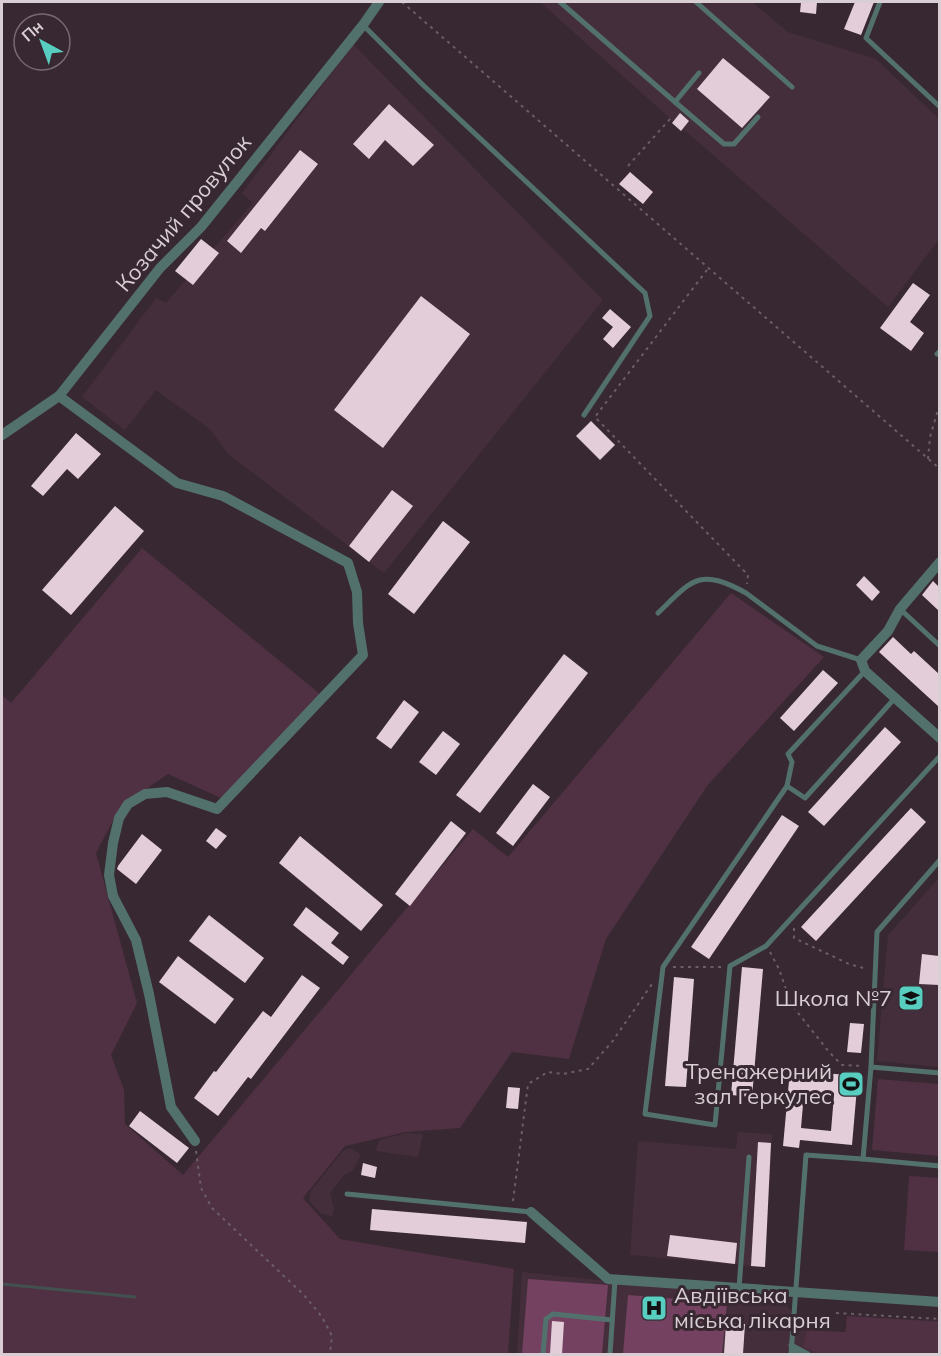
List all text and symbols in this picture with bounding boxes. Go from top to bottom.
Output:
north arrow [12,12,72,72]
text: Пн [17,16,47,46]
street label: Козачий провулок [109,129,257,297]
school or university icon: Школа №7 [896,983,926,1013]
place label: Школа №7 [775,984,892,1012]
place label: Тренажерний зал Геркулес [685,1057,832,1110]
sports icon: Тренажерний зал Геркулес [836,1069,866,1099]
place label: Авдіївська міська лікарня [674,1281,831,1334]
hospital icon: Авдіївська міська лікарня [639,1293,669,1323]

